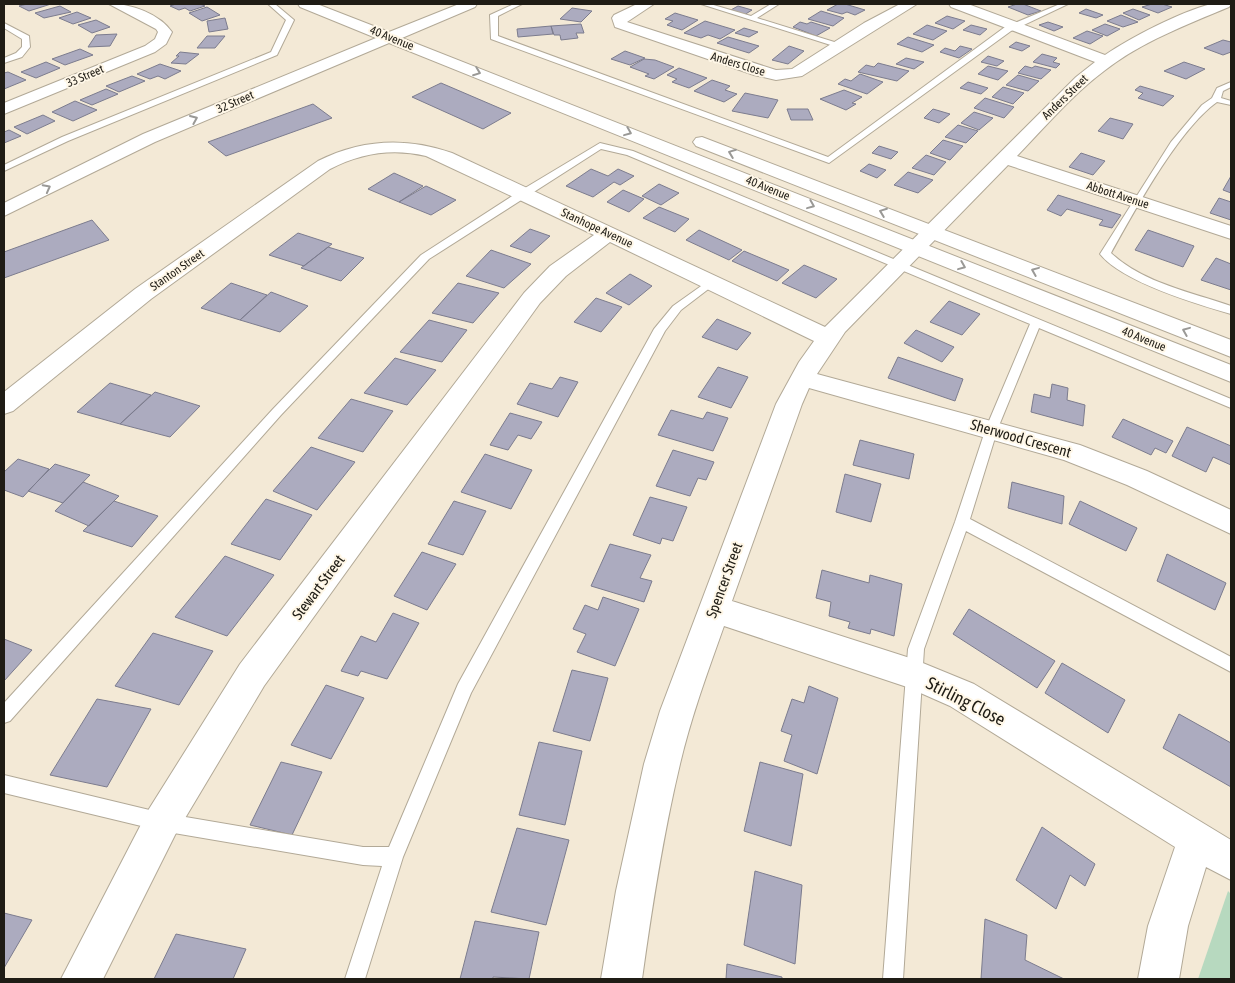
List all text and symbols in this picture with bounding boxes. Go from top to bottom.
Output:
street label: 40 Avenue [368,23,416,53]
street label: Anders Close [709,49,767,79]
street label: 33 Street [64,62,106,90]
one-way arrow [472,66,480,76]
street label: Anders Street [1039,71,1091,122]
street label: 32 Street [214,88,256,116]
one-way arrow [189,115,198,125]
one-way arrow [623,126,631,136]
one-way arrow [728,149,737,159]
street label: 40 Avenue [744,173,792,203]
street label: Abbott Avenue [1085,178,1151,212]
one-way arrow [42,184,51,194]
one-way arrow [806,199,815,210]
street label: Stanhope Avenue [559,205,635,251]
one-way arrow [880,208,888,218]
street label: Stanton Street [147,246,207,294]
one-way arrow [957,260,966,270]
one-way arrow [1031,267,1040,277]
street label: 40 Avenue [1120,324,1168,354]
one-way arrow [1182,326,1191,337]
street label: Sherwood Crescent [969,415,1073,461]
street label: Spencer Street [702,540,746,620]
street label: Stewart Street [288,551,348,623]
street label: Stirling Close [923,672,1009,730]

